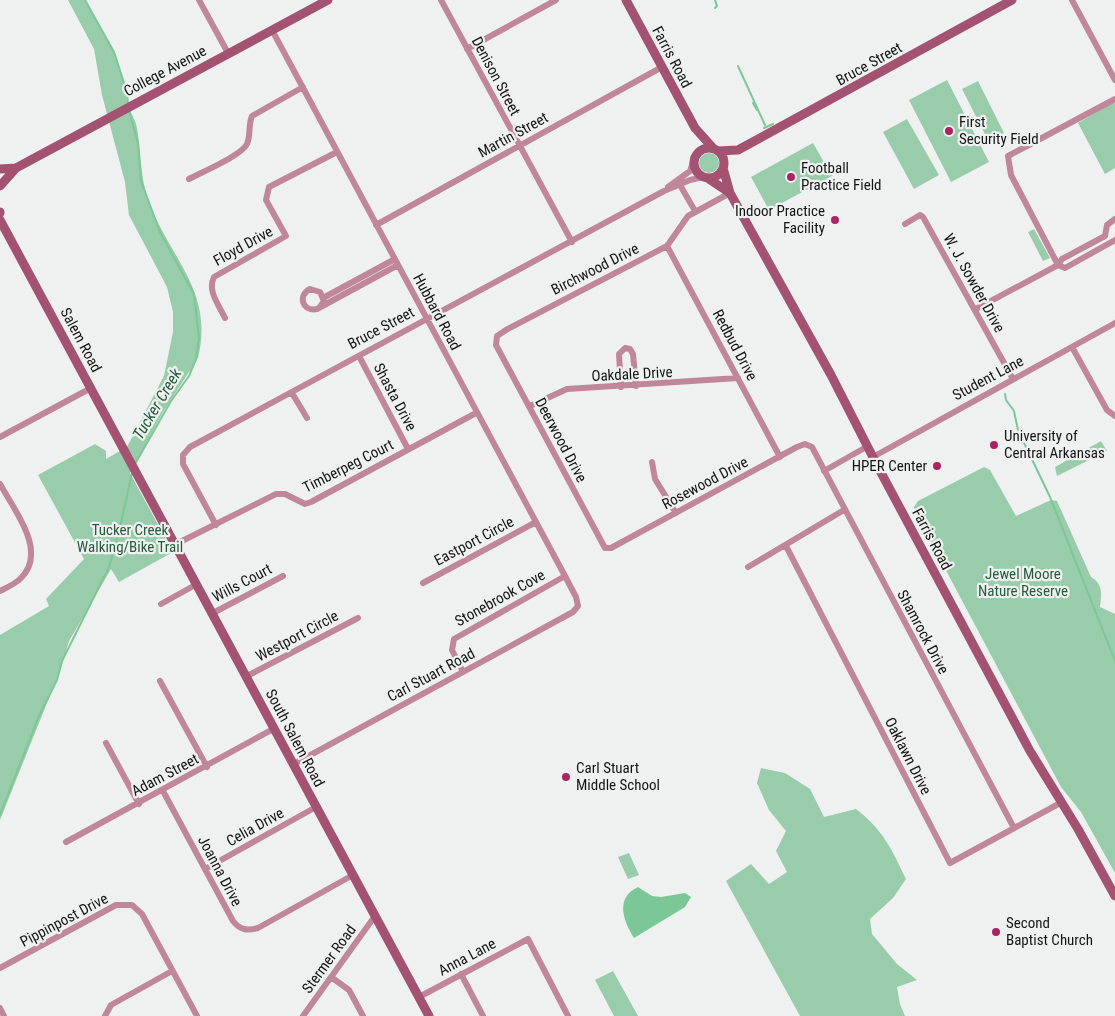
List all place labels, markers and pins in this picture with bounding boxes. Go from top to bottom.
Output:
place label: First Security Field [959,113,1039,148]
marker: First Security Field [943,125,955,137]
place label: Football Practice Field [801,159,882,194]
marker: Football Practice Field [785,171,797,183]
place label: Indoor Practice Facility [735,202,825,237]
marker: Indoor Practice Facility [829,214,841,226]
place label: University of Central Arkansas [1004,427,1105,462]
marker: University of Central Arkansas [988,439,1000,451]
place label: HPER Center [852,457,927,475]
marker: HPER Center [931,460,943,472]
place label: Carl Stuart Middle School [576,759,660,794]
marker: Carl Stuart Middle School [560,771,572,783]
place label: Second Baptist Church [1006,914,1093,949]
marker: Second Baptist Church [990,926,1002,938]

